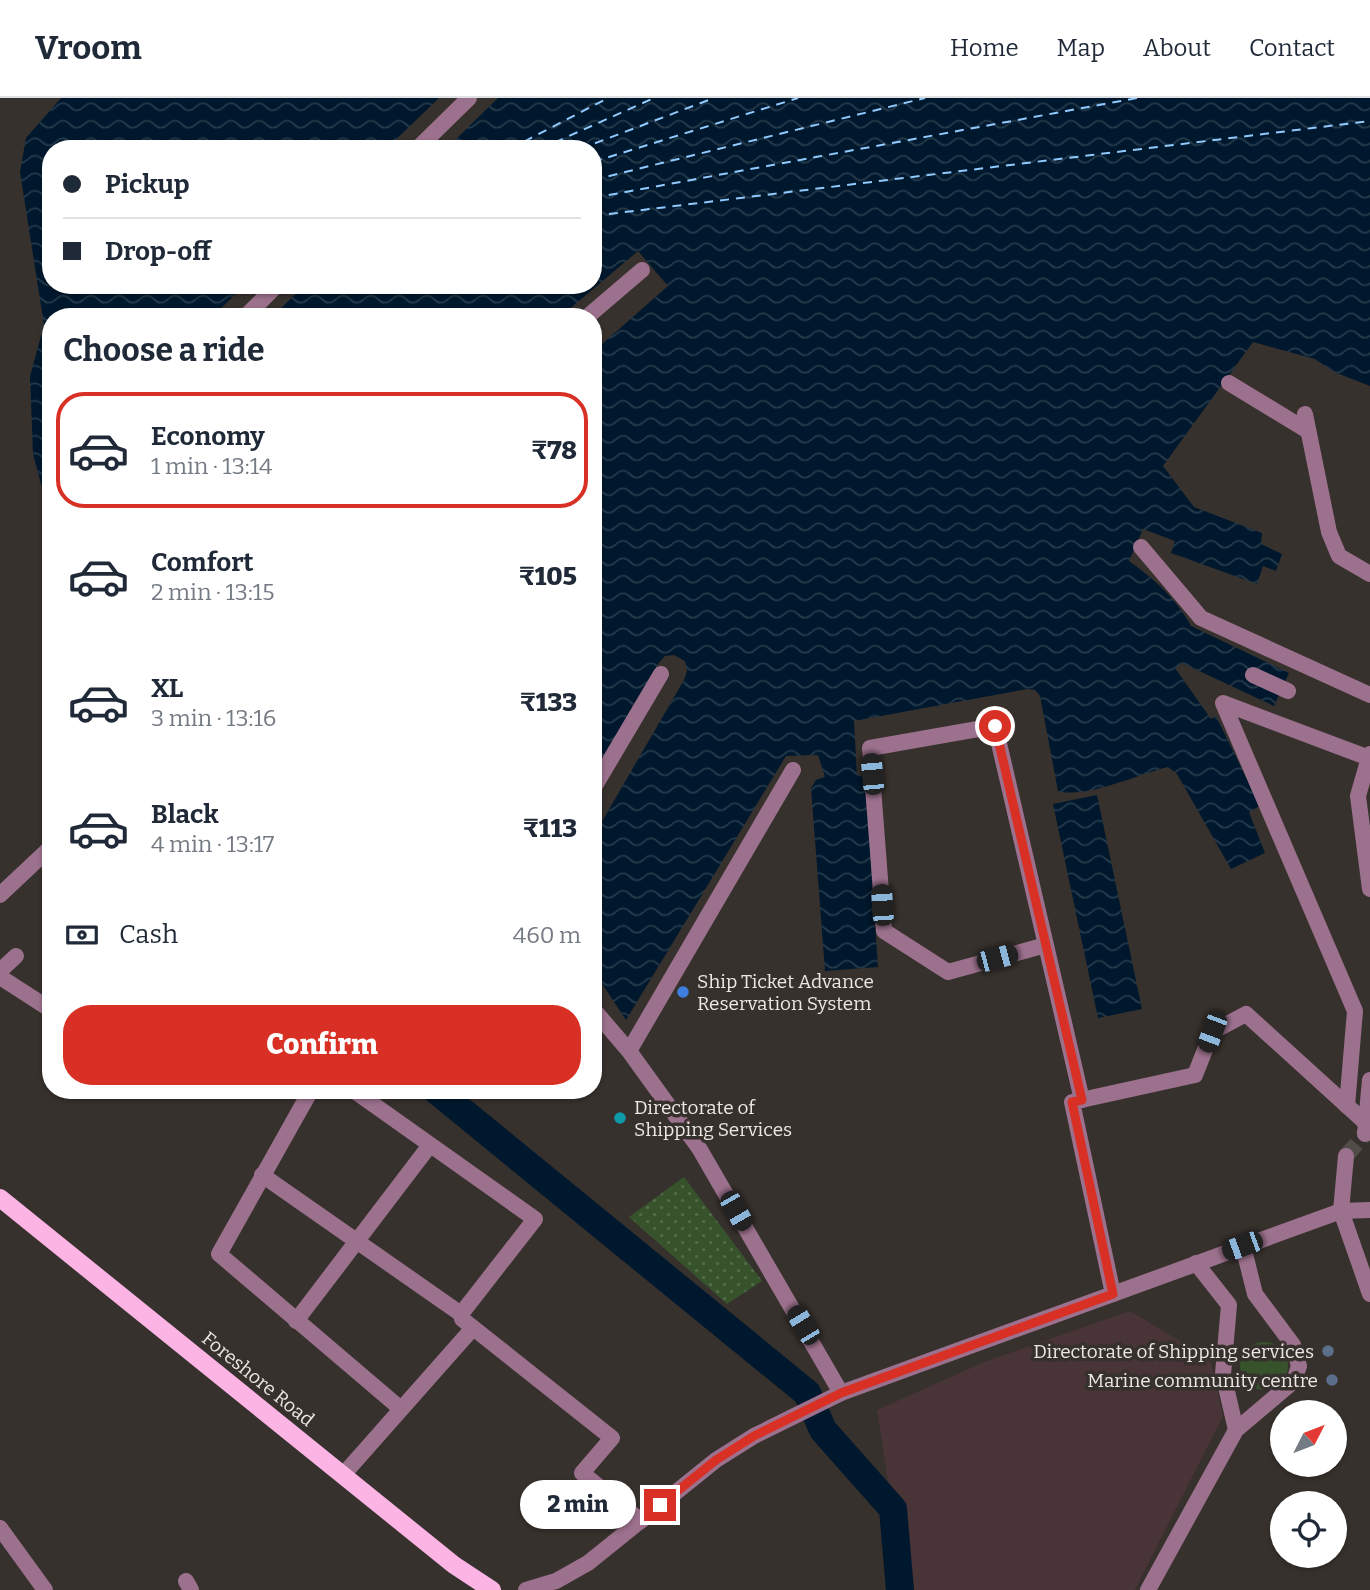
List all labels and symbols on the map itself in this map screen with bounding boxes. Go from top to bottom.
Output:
route start [979,710,1011,742]
car [860,752,885,796]
car [871,883,894,927]
car [974,942,1021,974]
place label: Ship Ticket Advance Reservation System [697,970,874,1015]
marker: Ship Ticket Advance Reservation System [675,984,691,1000]
car [1195,1009,1230,1055]
place label: Directorate of Shipping Services [634,1096,792,1141]
marker: Directorate of Shipping Services [612,1110,628,1126]
car [717,1188,756,1234]
car [1219,1229,1266,1263]
car [784,1302,823,1348]
street label: Foreshore Road [197,1327,319,1431]
place label: Directorate of Shipping services [1033,1340,1314,1363]
marker: Directorate of Shipping services [1320,1343,1336,1359]
place label: Marine community centre [1087,1369,1318,1392]
marker: Marine community centre [1324,1372,1340,1388]
north arrow [1270,1400,1348,1477]
callout: 2 min [520,1480,636,1530]
route end [644,1489,676,1521]

